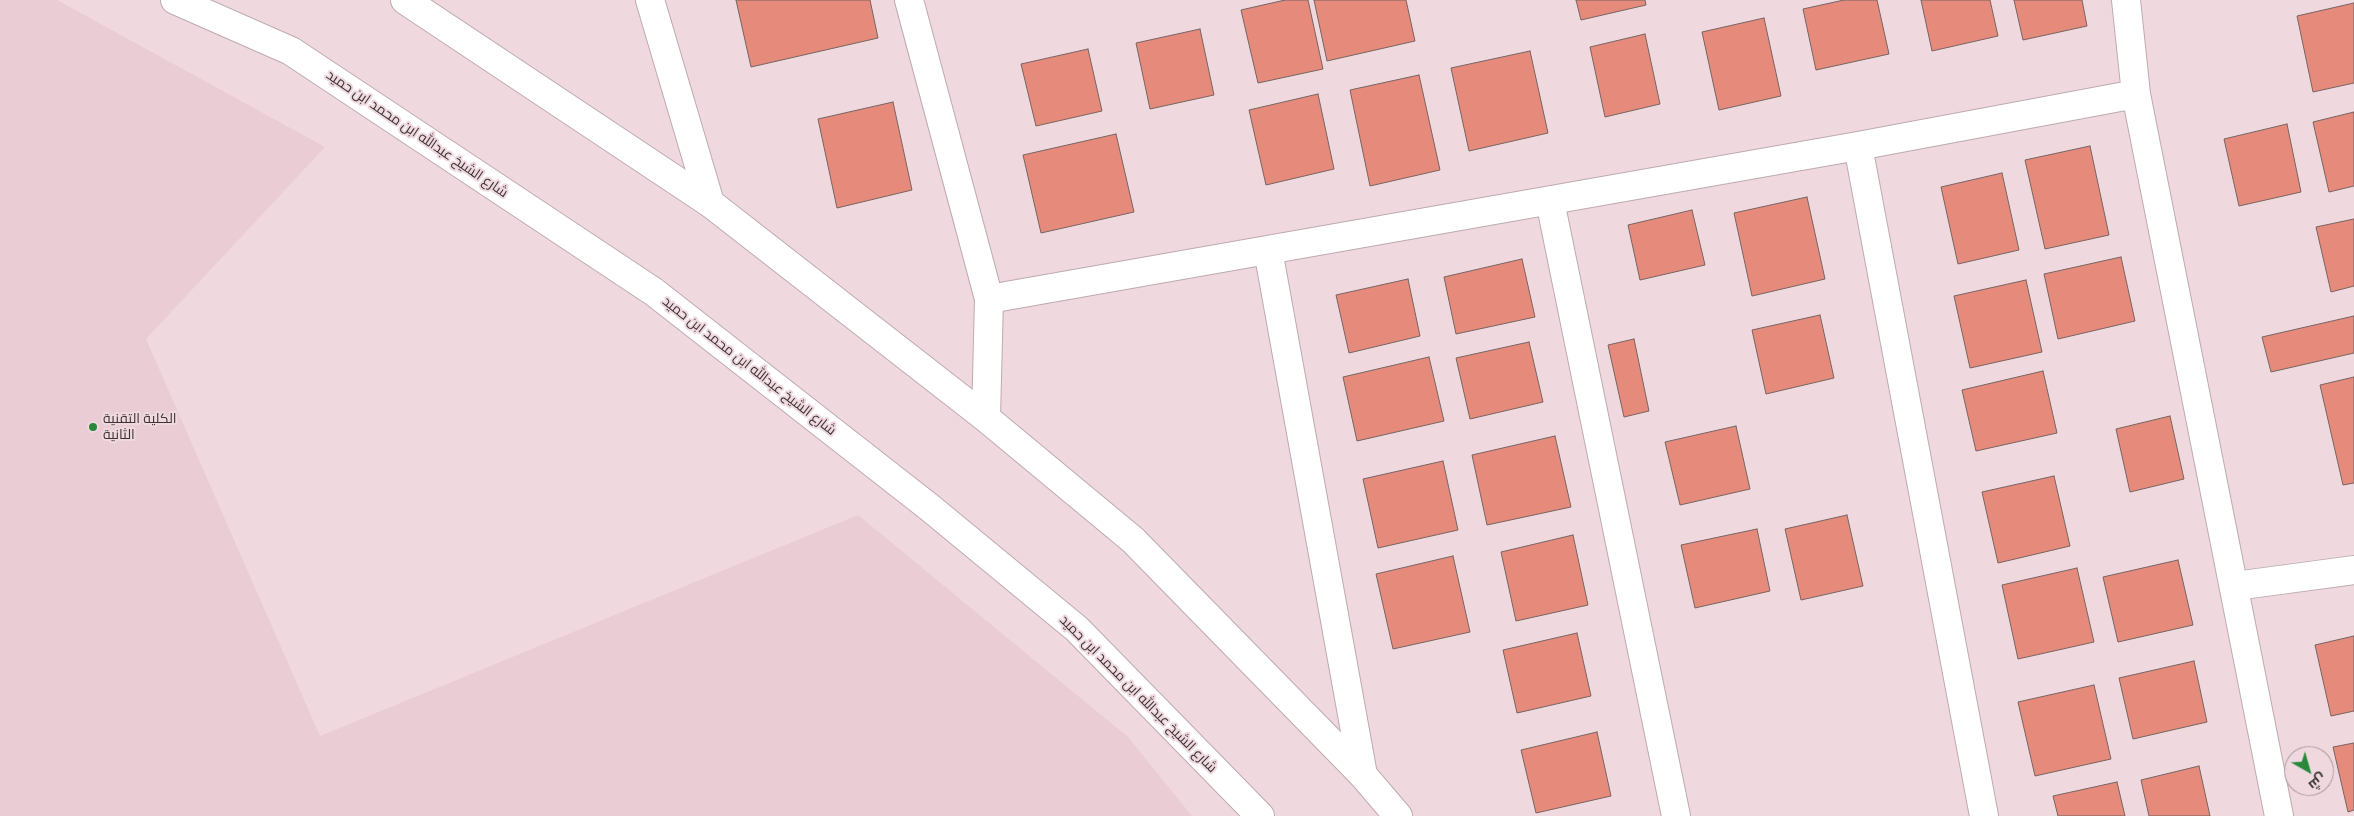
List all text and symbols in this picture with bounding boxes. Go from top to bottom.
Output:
street label: شارع الشيخ عبدالله ابن محمد ابن حميد [323,67,511,201]
street label: شارع الشيخ عبدالله ابن محمد ابن حميد [659,293,839,439]
place label: الكلية التقنية الثانية [103,411,177,444]
marker: الكلية التقنية الثانية [87,421,99,433]
street label: شارع الشيخ عبدالله ابن محمد ابن حميد [1056,612,1220,776]
north arrow [2284,746,2334,796]
text: ش [2305,769,2330,795]

